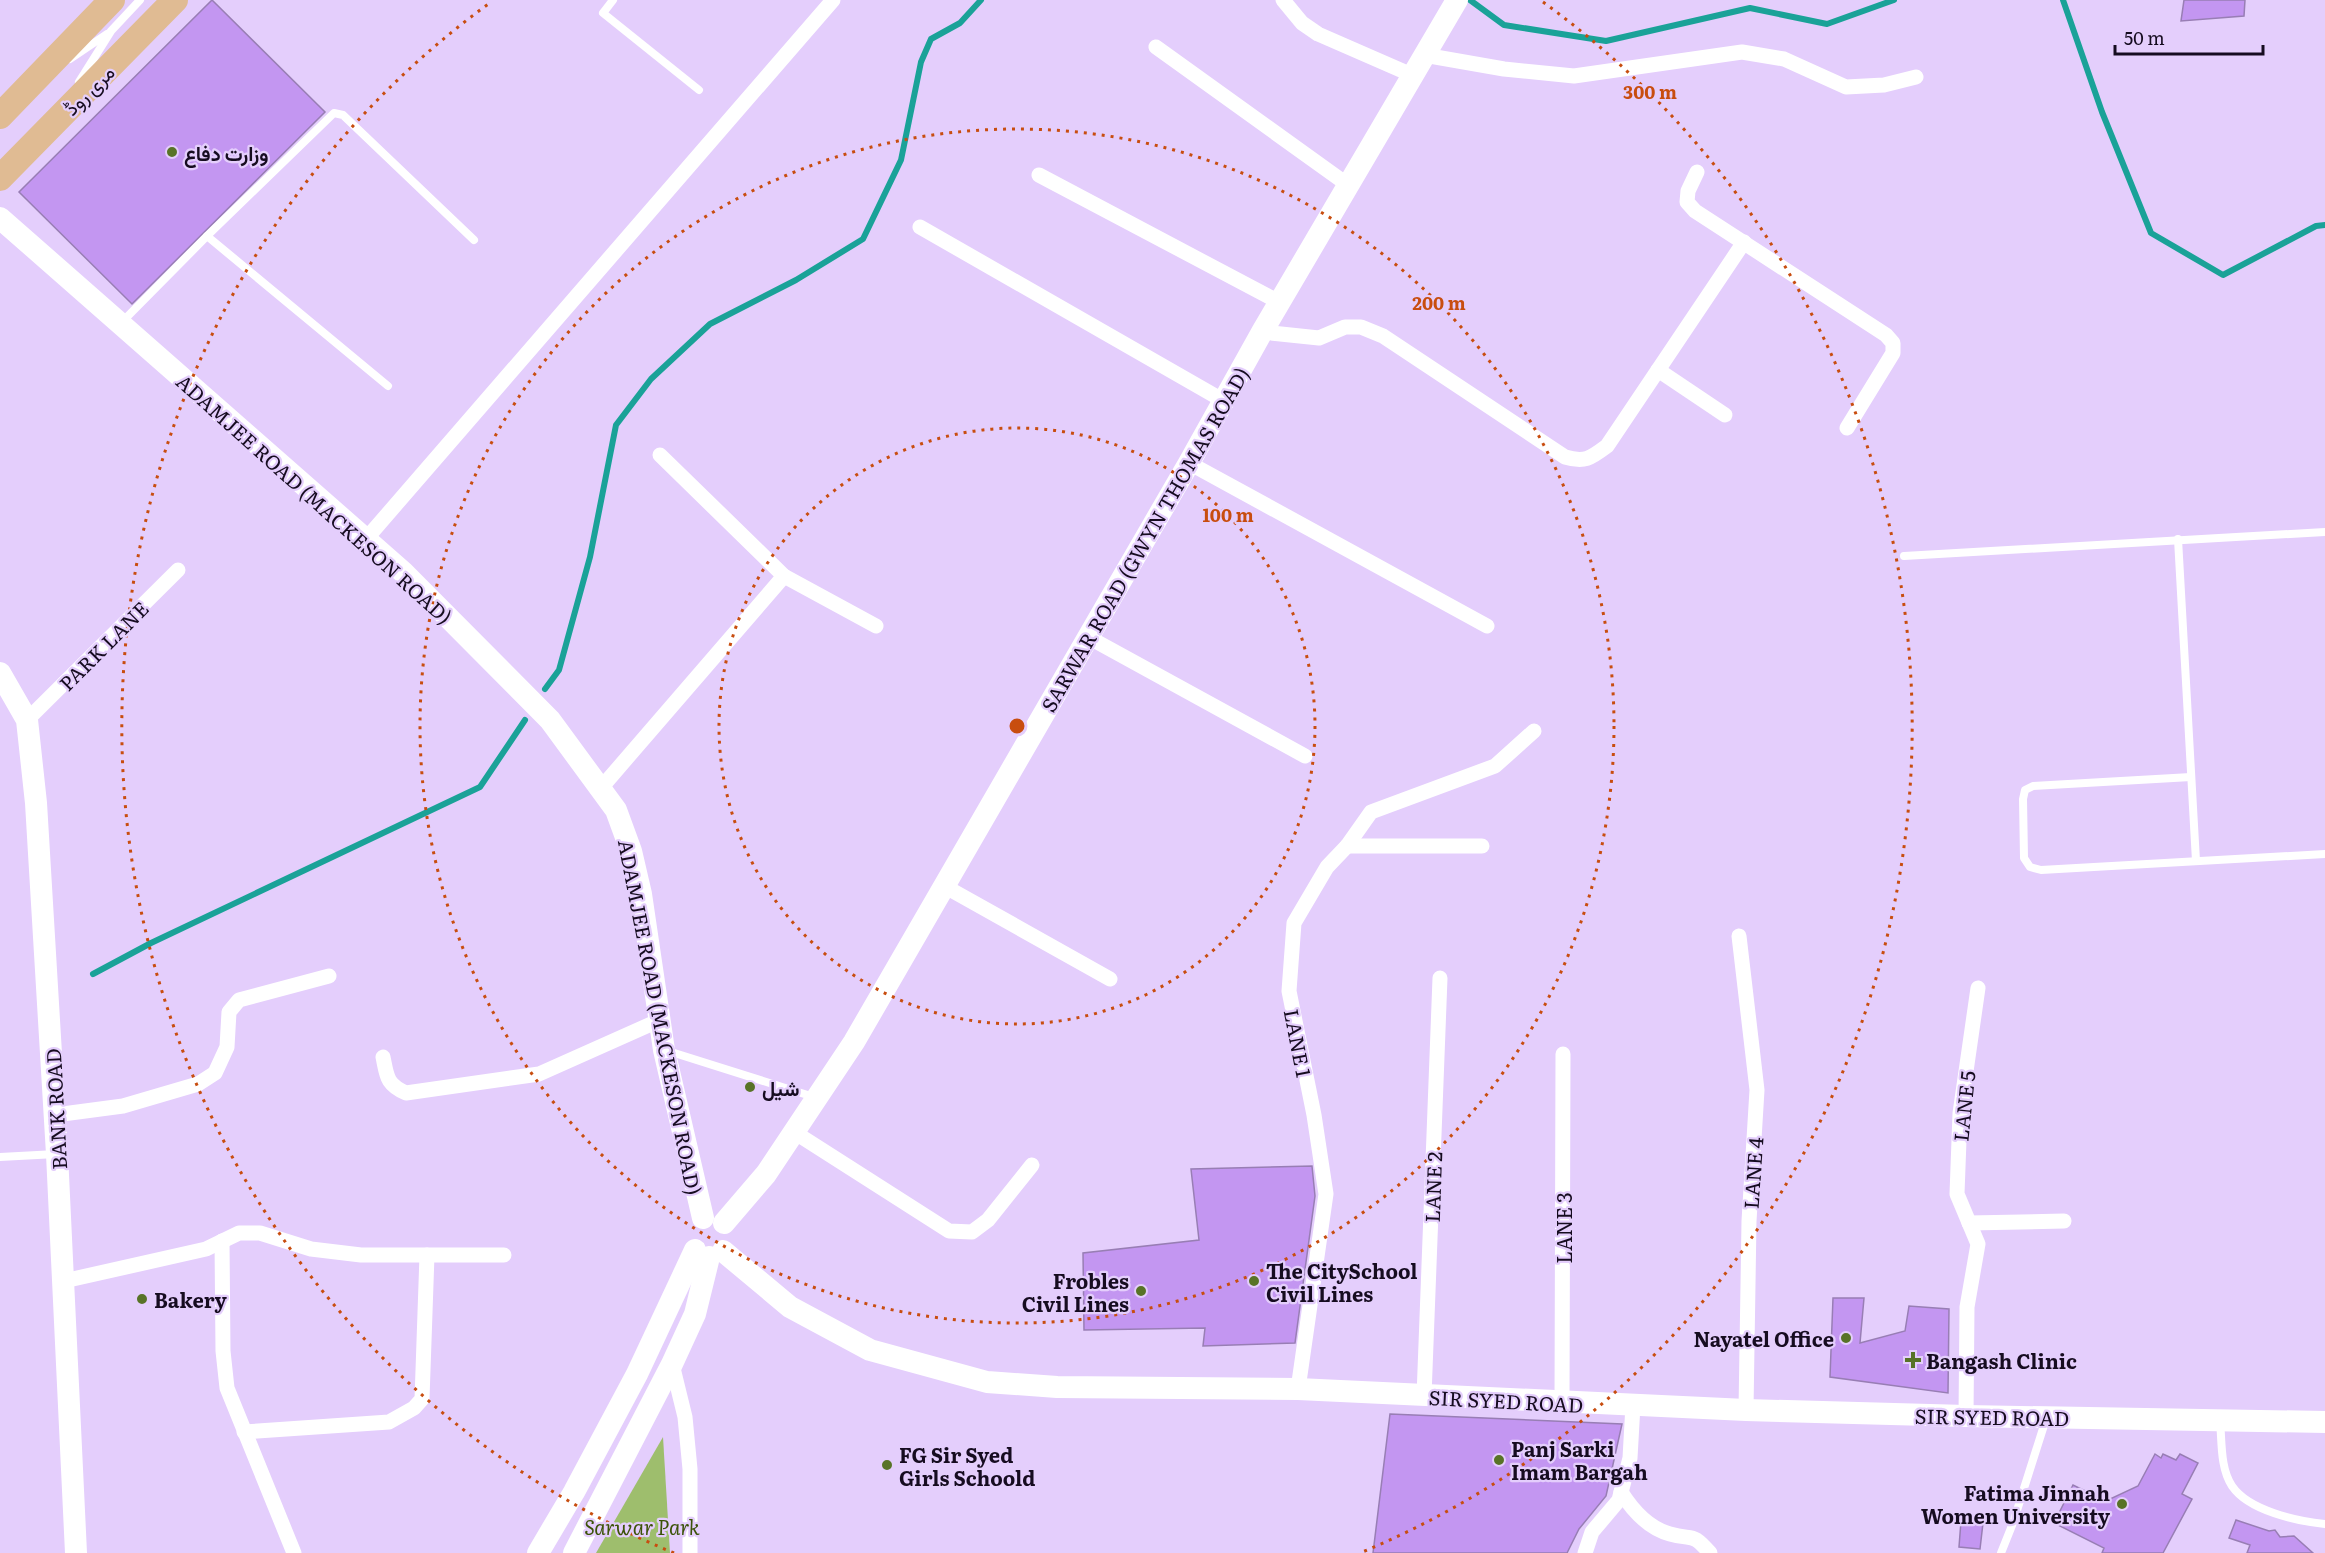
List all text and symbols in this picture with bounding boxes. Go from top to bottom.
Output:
scale bar [2115,18,2264,56]
text: 50 m [2124,24,2165,51]
street label: مری روڈ [56,57,120,121]
text: 300 m [1623,78,1677,105]
place label: وزارت دفاع [184,137,269,168]
marker: وزارت دفاع [165,145,179,159]
text: 200 m [1412,289,1466,316]
street label: SARWAR ROAD (GWYN THOMAS ROAD) [1033,361,1255,717]
street label: ADAMJEE ROAD (MACKESON ROAD) [171,366,459,630]
text: 100 m [1202,501,1254,528]
street label: PARK LANE [51,593,155,697]
centre of rings [1007,716,1027,736]
street label: ADAMJEE ROAD (MACKESON ROAD) [612,837,710,1197]
street label: LANE 1 [1278,1006,1320,1080]
street label: BANK ROAD [37,1048,73,1170]
street label: LANE 5 [1944,1069,1982,1143]
place label: شیل [762,1072,800,1102]
marker: شیل [743,1080,757,1094]
street label: LANE 4 [1735,1136,1769,1210]
street label: LANE 2 [1416,1151,1448,1223]
street label: LANE 3 [1548,1192,1578,1264]
place label: The CitySchool Civil Lines [1266,1255,1417,1308]
place label: Frobles Civil Lines [1022,1265,1129,1318]
marker: The CitySchool Civil Lines [1247,1274,1261,1288]
place label: Bakery [154,1284,227,1314]
marker: Frobles Civil Lines [1134,1284,1148,1298]
marker: Bakery [135,1292,149,1306]
place label: Nayatel Office [1694,1323,1834,1353]
marker: Nayatel Office [1839,1331,1853,1345]
place label: Bangash Clinic [1926,1345,2077,1375]
marker: Bangash Clinic [1904,1351,1922,1369]
street label: SIR SYED ROAD [1428,1381,1584,1419]
street label: SIR SYED ROAD [1914,1400,2070,1432]
place label: Panj Sarki Imam Bargah [1511,1433,1648,1486]
place label: FG Sir Syed Girls Schoold [899,1439,1035,1492]
marker: Panj Sarki Imam Bargah [1492,1453,1506,1467]
marker: FG Sir Syed Girls Schoold [880,1458,894,1472]
place label: Fatima Jinnah Women University [1921,1477,2111,1530]
marker: Fatima Jinnah Women University [2115,1497,2129,1511]
park label: Sarwar Park [584,1511,700,1541]

